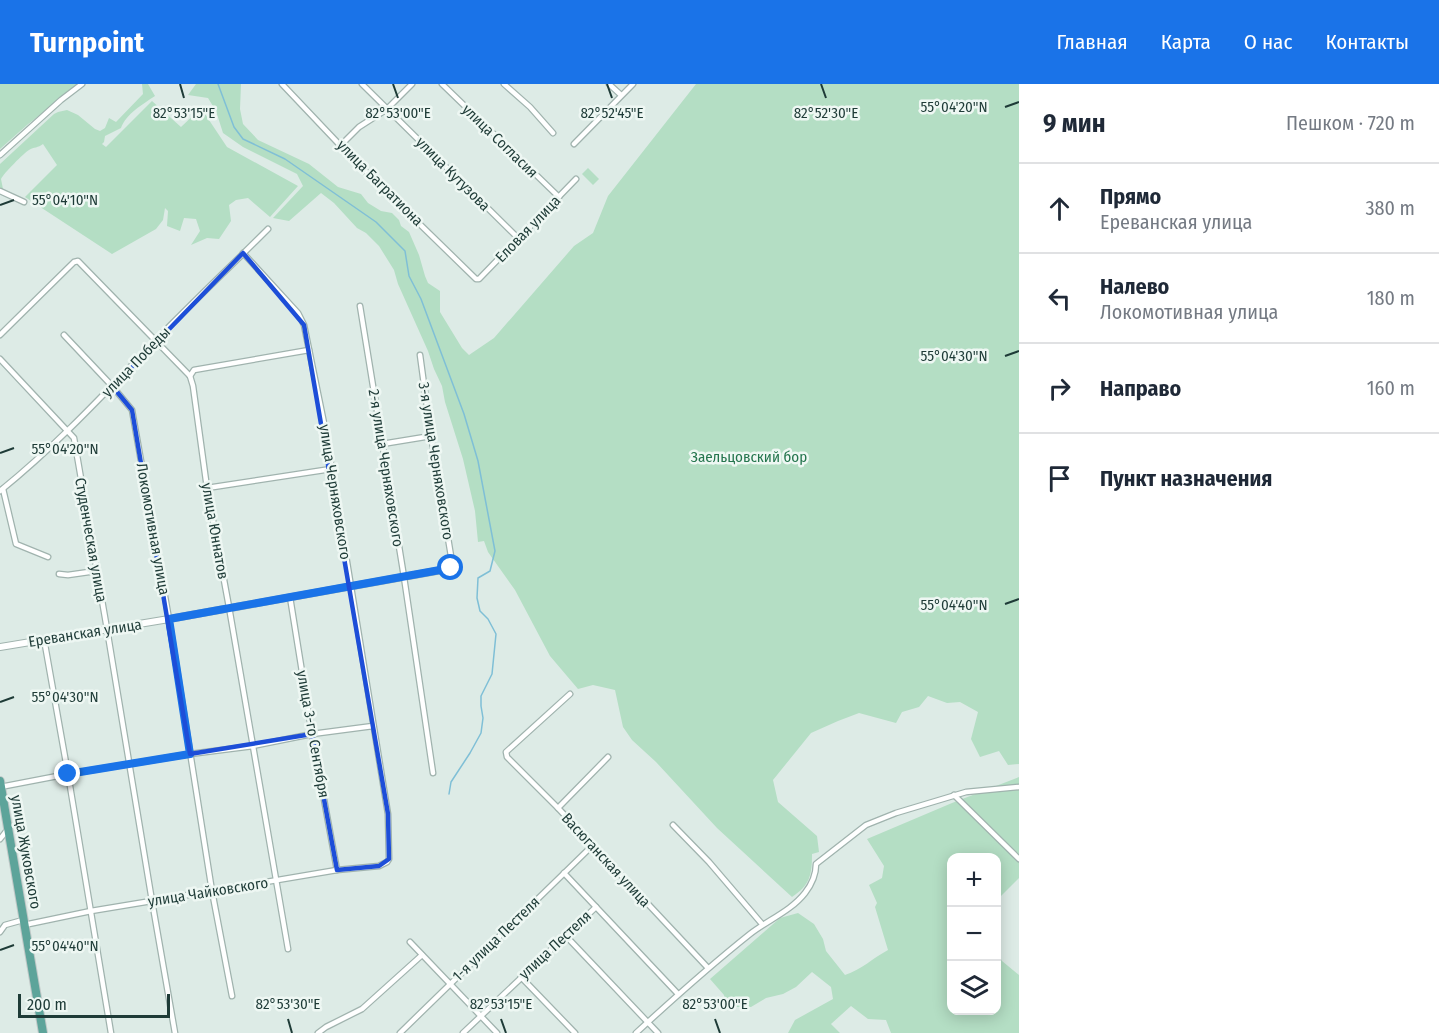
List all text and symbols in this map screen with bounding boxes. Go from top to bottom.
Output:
text: Turnpoint [30,26,144,59]
text: Главная [1057,29,1128,55]
text: Карта [1161,29,1211,55]
text: О нас [1244,29,1292,55]
text: Контакты [1325,29,1409,55]
text: 55°04'20"N [921,98,988,116]
street label: улица Согласия [458,100,542,182]
text: 82°53'15"E [153,104,215,122]
text: 82°53'00"E [365,104,431,122]
text: 82°52'45"E [580,104,644,122]
text: 82°52'30"E [794,104,858,122]
text: 9 мин [1043,108,1106,139]
text: Пешком · 720 m [1286,111,1415,135]
street label: улица Кутузова [412,133,494,215]
street label: улица Багратиона [333,136,427,230]
text: Прямо [1100,183,1161,210]
text: 55°04'10"N [32,191,98,209]
street label: Еловая улица [492,192,564,266]
icon: ahead [1043,192,1076,225]
text: 380 m [1365,196,1415,220]
text: Ереванская улица [1100,210,1252,234]
text: Налево [1100,273,1169,300]
icon: left [1043,282,1076,315]
text: 180 m [1367,286,1415,310]
text: Локомотивная улица [1100,300,1278,324]
street label: улица Победы [98,323,174,401]
text: 55°04'30"N [920,347,988,365]
icon: right [1043,372,1076,405]
text: Направо [1100,375,1181,402]
text: 160 m [1367,376,1415,400]
street label: 3-я улица Черняховского [415,381,457,541]
street label: 2-я улица Черняховского [365,388,407,548]
street label: улица Черняховского [315,423,355,561]
text: 55°04'20"N [32,440,99,458]
park label: Заельцовский бор [691,448,807,466]
street label: Локомотивная улица [133,462,173,596]
icon: arrive [1043,462,1076,495]
text: Пункт назначения [1100,465,1272,492]
street label: Студенческая улица [71,476,111,604]
street label: улица Юннатов [198,481,232,581]
route start [437,554,463,580]
text: 55°04'40"N [920,596,988,614]
street label: Ереванская улица [27,615,143,651]
street label: улица 3-го Сентября [293,669,333,799]
text: 55°04'30"N [31,688,99,706]
route end [54,760,80,786]
street label: улица Жуковского [7,794,45,911]
street label: Васюганская улица [558,809,654,911]
map controls [947,853,1001,1015]
button: + [947,853,1001,907]
street label: улица Чайковского [147,874,270,910]
street label: 1-я улица Пестеля [449,893,543,985]
street label: улица Пестеля [515,907,595,983]
button: − [947,907,1001,961]
text: 55°04'40"N [31,937,99,955]
button: layers [947,961,1001,1015]
scale bar [18,991,170,1018]
text: 200 m [27,995,67,1014]
text: 82°53'30"E [256,995,320,1013]
text: 82°53'15"E [470,995,532,1013]
text: 82°53'00"E [682,995,748,1013]

